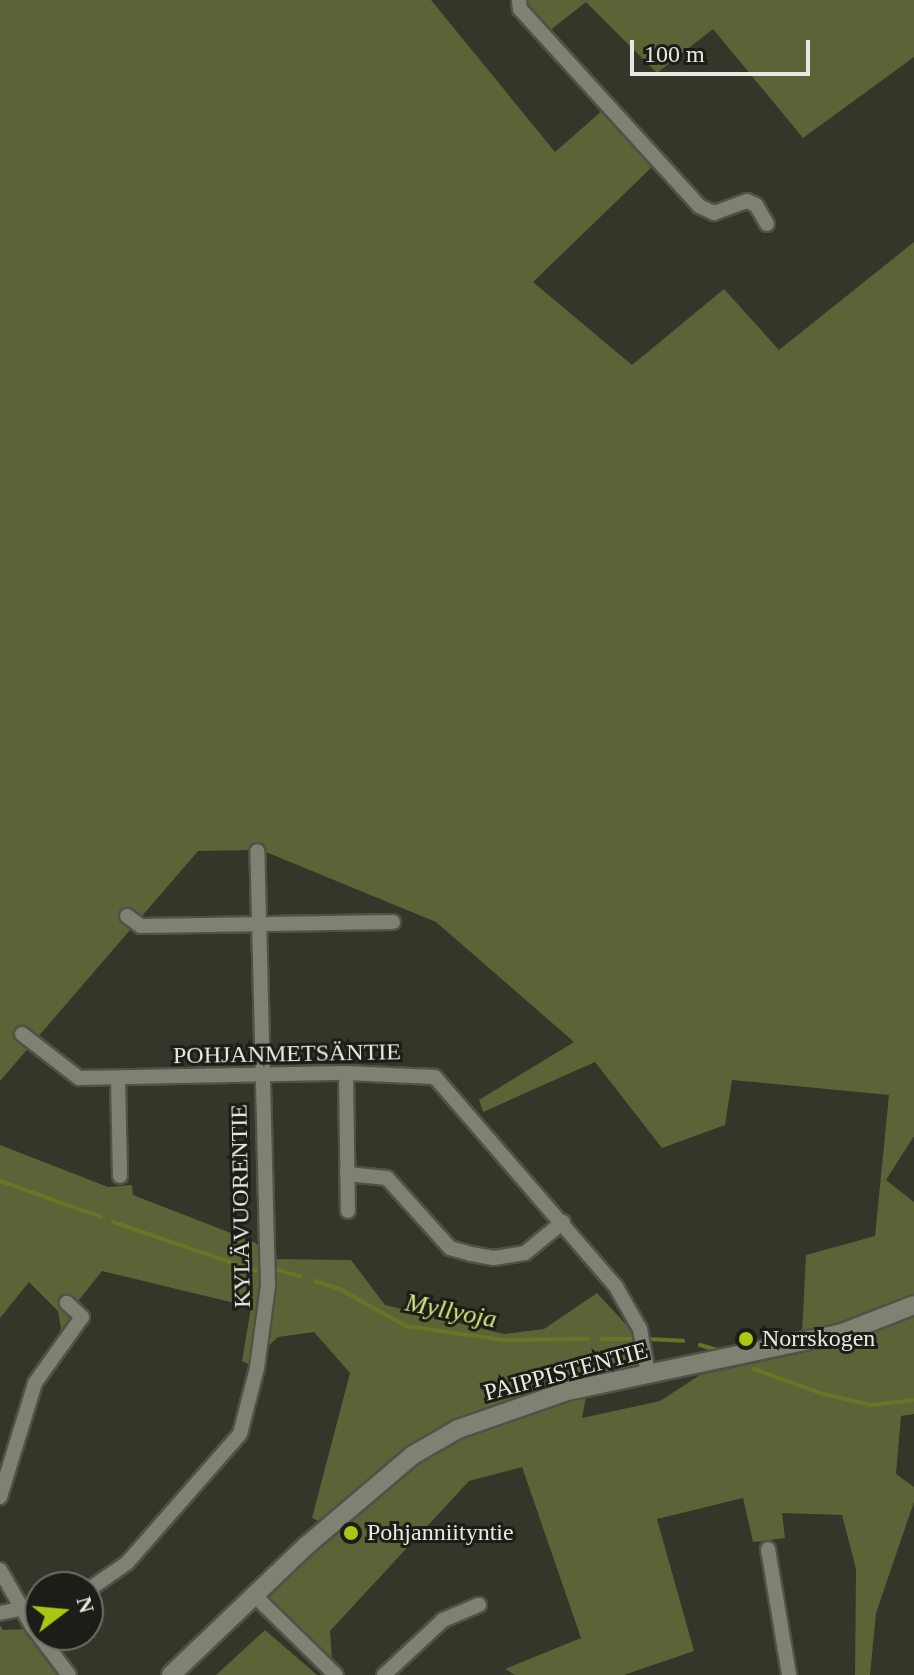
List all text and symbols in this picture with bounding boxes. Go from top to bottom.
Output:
scale bar [634,24,814,74]
text: 100 m [644,41,705,67]
street label: POHJANMETSÄNTIE [173,1038,401,1070]
street label: KYLÄVUORENTIE [225,1104,257,1308]
water label: Myllyoja [403,1287,499,1335]
place label: Norrskogen [762,1325,875,1353]
marker: Norrskogen [737,1330,755,1348]
street label: PAIPPISTENTIE [481,1336,651,1408]
place label: Pohjanniityntie [367,1519,514,1547]
marker: Pohjanniityntie [342,1524,360,1542]
north arrow [24,1571,104,1651]
text: N [71,1594,100,1616]

